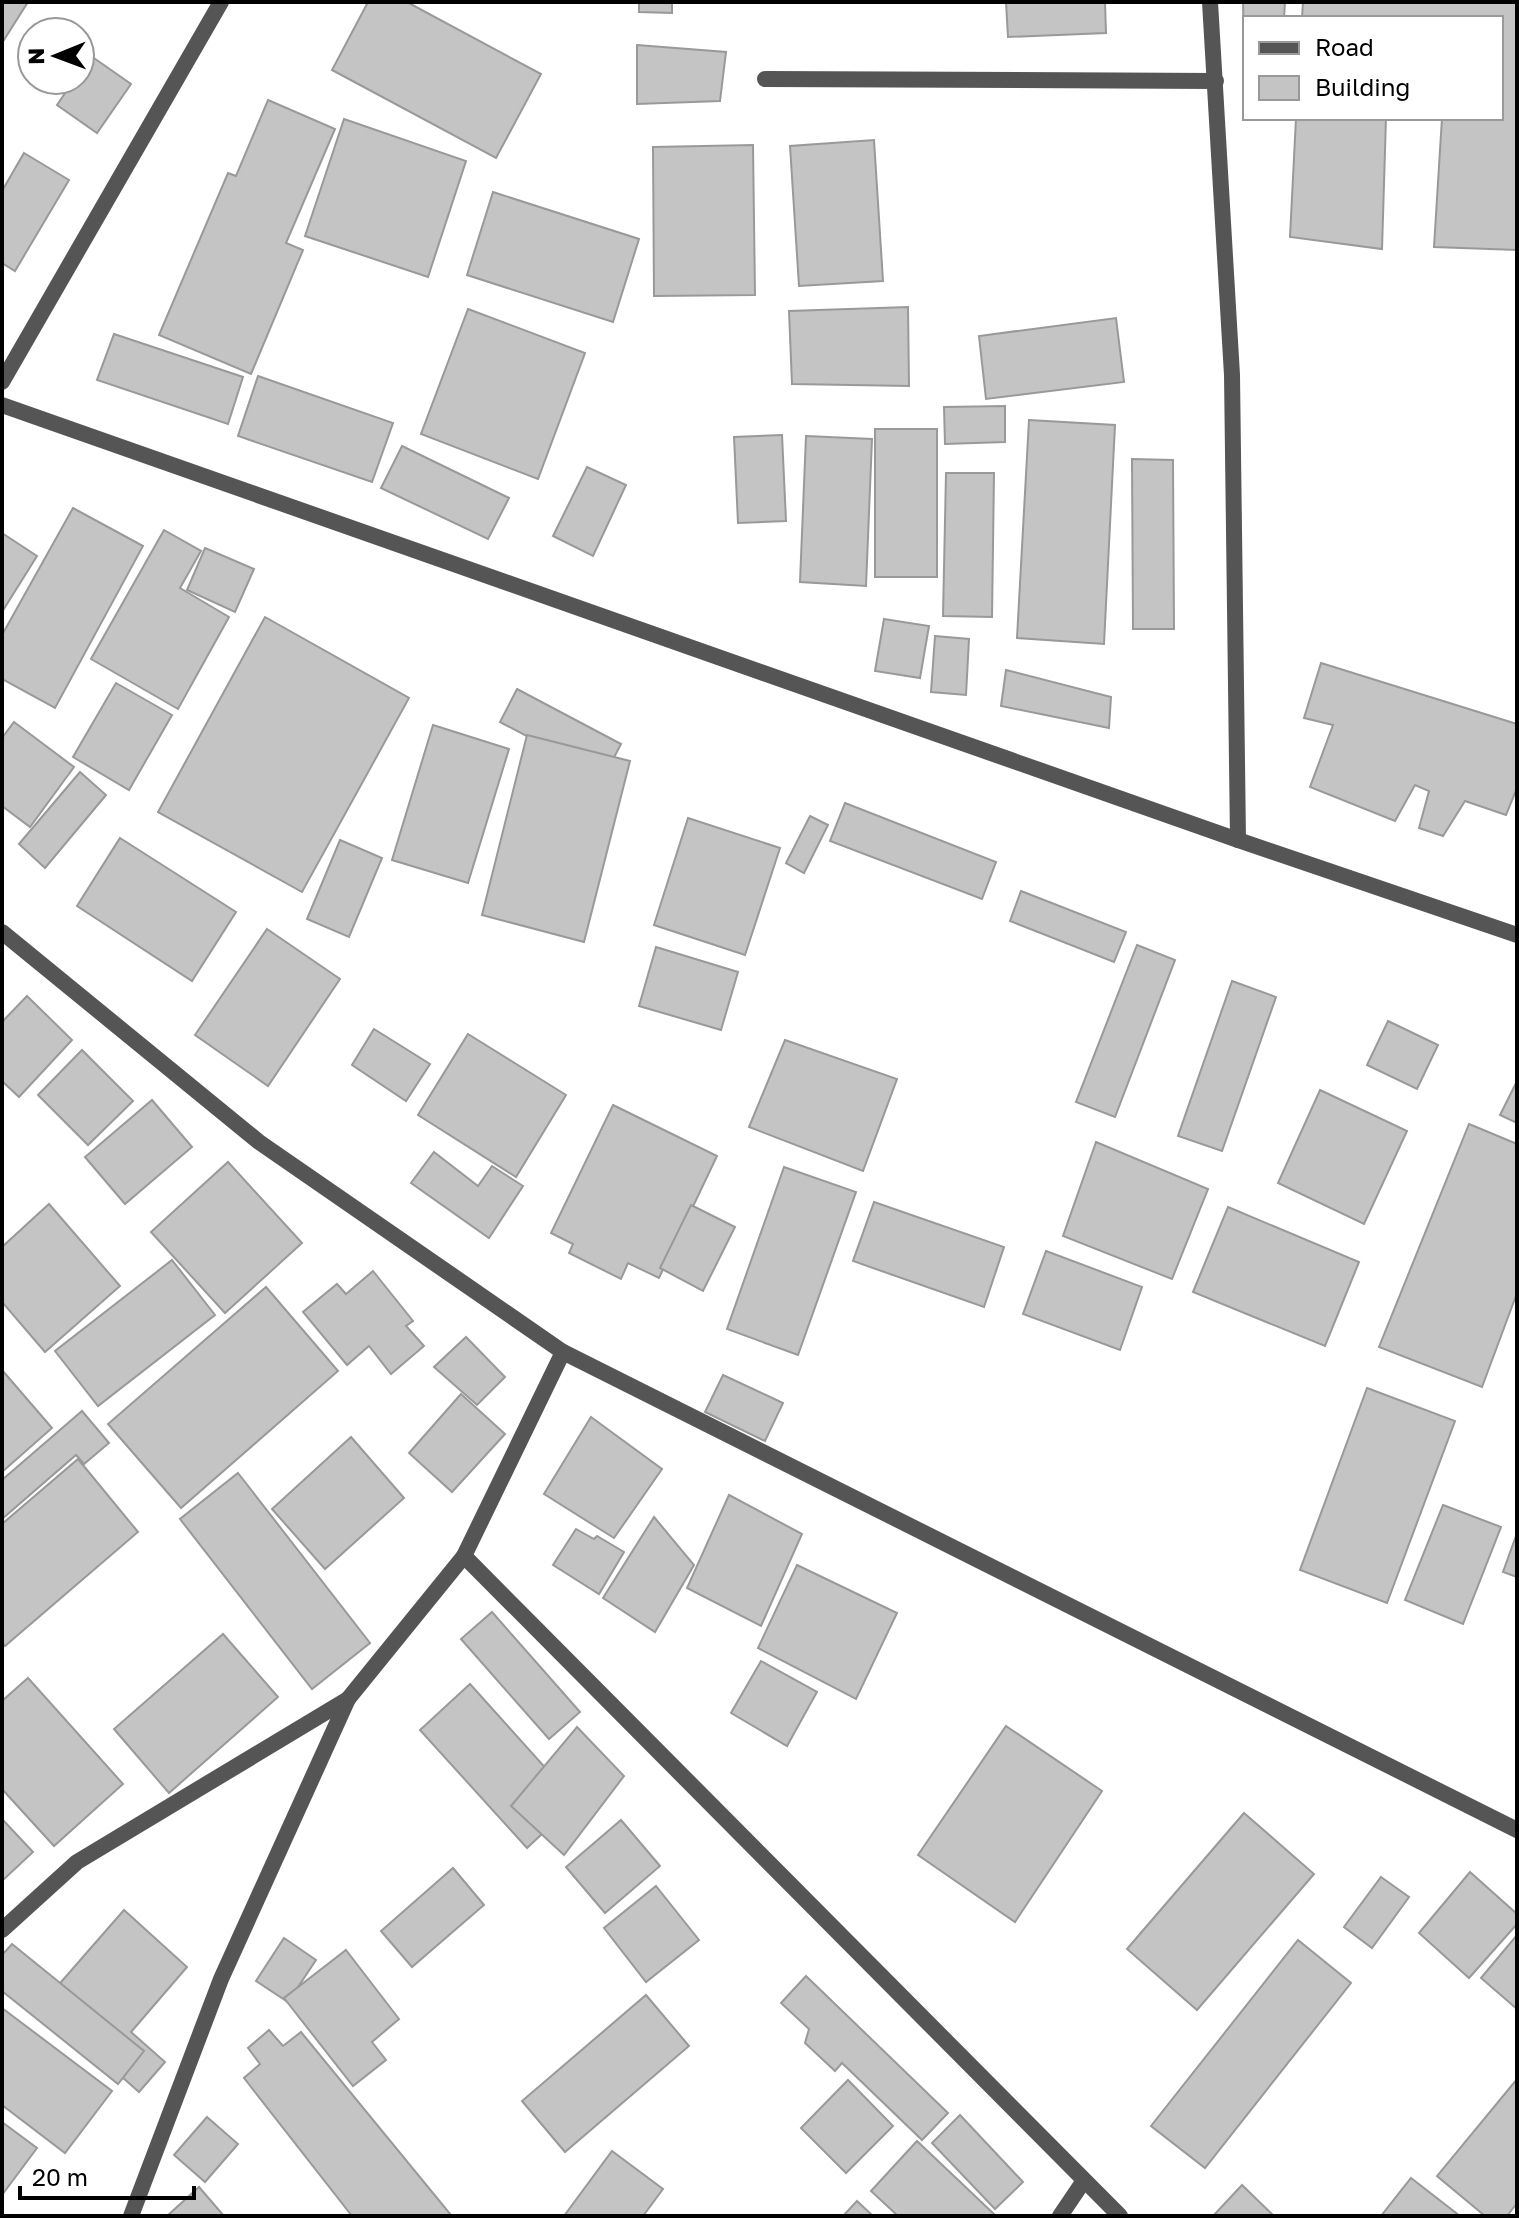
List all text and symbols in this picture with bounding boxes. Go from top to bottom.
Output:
north arrow [16,16,96,96]
legend [1243,16,1503,120]
text: Road [1315,32,1374,61]
text: N [22,48,49,65]
text: Building [1315,72,1410,101]
scale bar [20,2150,194,2200]
text: 20 m [32,2162,88,2191]

